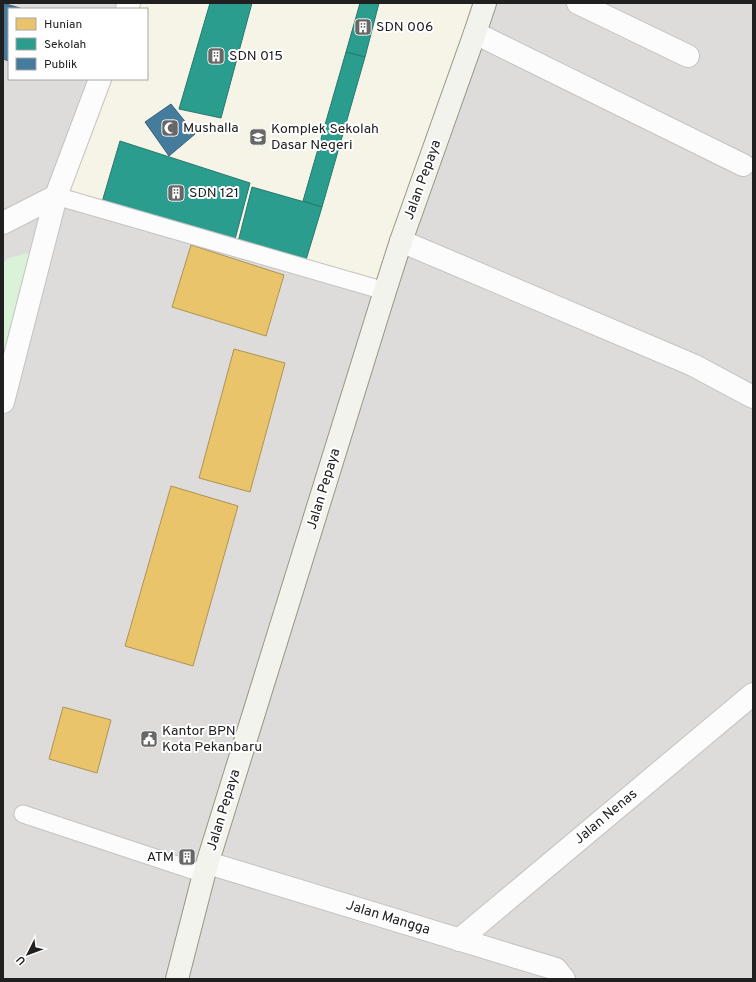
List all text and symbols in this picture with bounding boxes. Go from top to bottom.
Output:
legend [8,8,148,80]
text: Hunian [44,17,82,33]
building icon: SDN 006 [353,17,373,37]
place label: SDN 006 [376,19,433,36]
text: Sekolah [44,37,86,53]
building icon: SDN 015 [206,46,226,66]
place label: SDN 015 [229,48,283,65]
text: Publik [44,57,77,73]
mosque icon: Mushalla [160,118,180,138]
place label: Mushalla [183,120,239,137]
place label: Komplek Sekolah Dasar Negeri [271,121,379,154]
school or university icon: Komplek Sekolah Dasar Negeri [248,127,268,147]
street label: Jalan Pepaya [401,138,445,222]
building icon: SDN 121 [166,183,186,203]
place label: SDN 121 [189,185,239,202]
street label: Jalan Pepaya [304,446,344,532]
place label: Kantor BPN Kota Pekanbaru [162,723,262,756]
public building icon: Kantor BPN Kota Pekanbaru [139,729,159,749]
street label: Jalan Pepaya [204,767,244,853]
street label: Jalan Nenas [571,786,641,848]
building icon: ATM [177,847,197,867]
place label: ATM [147,849,174,866]
street label: Jalan Mangga [344,897,432,939]
north arrow [8,934,48,974]
text: U [13,952,29,968]

